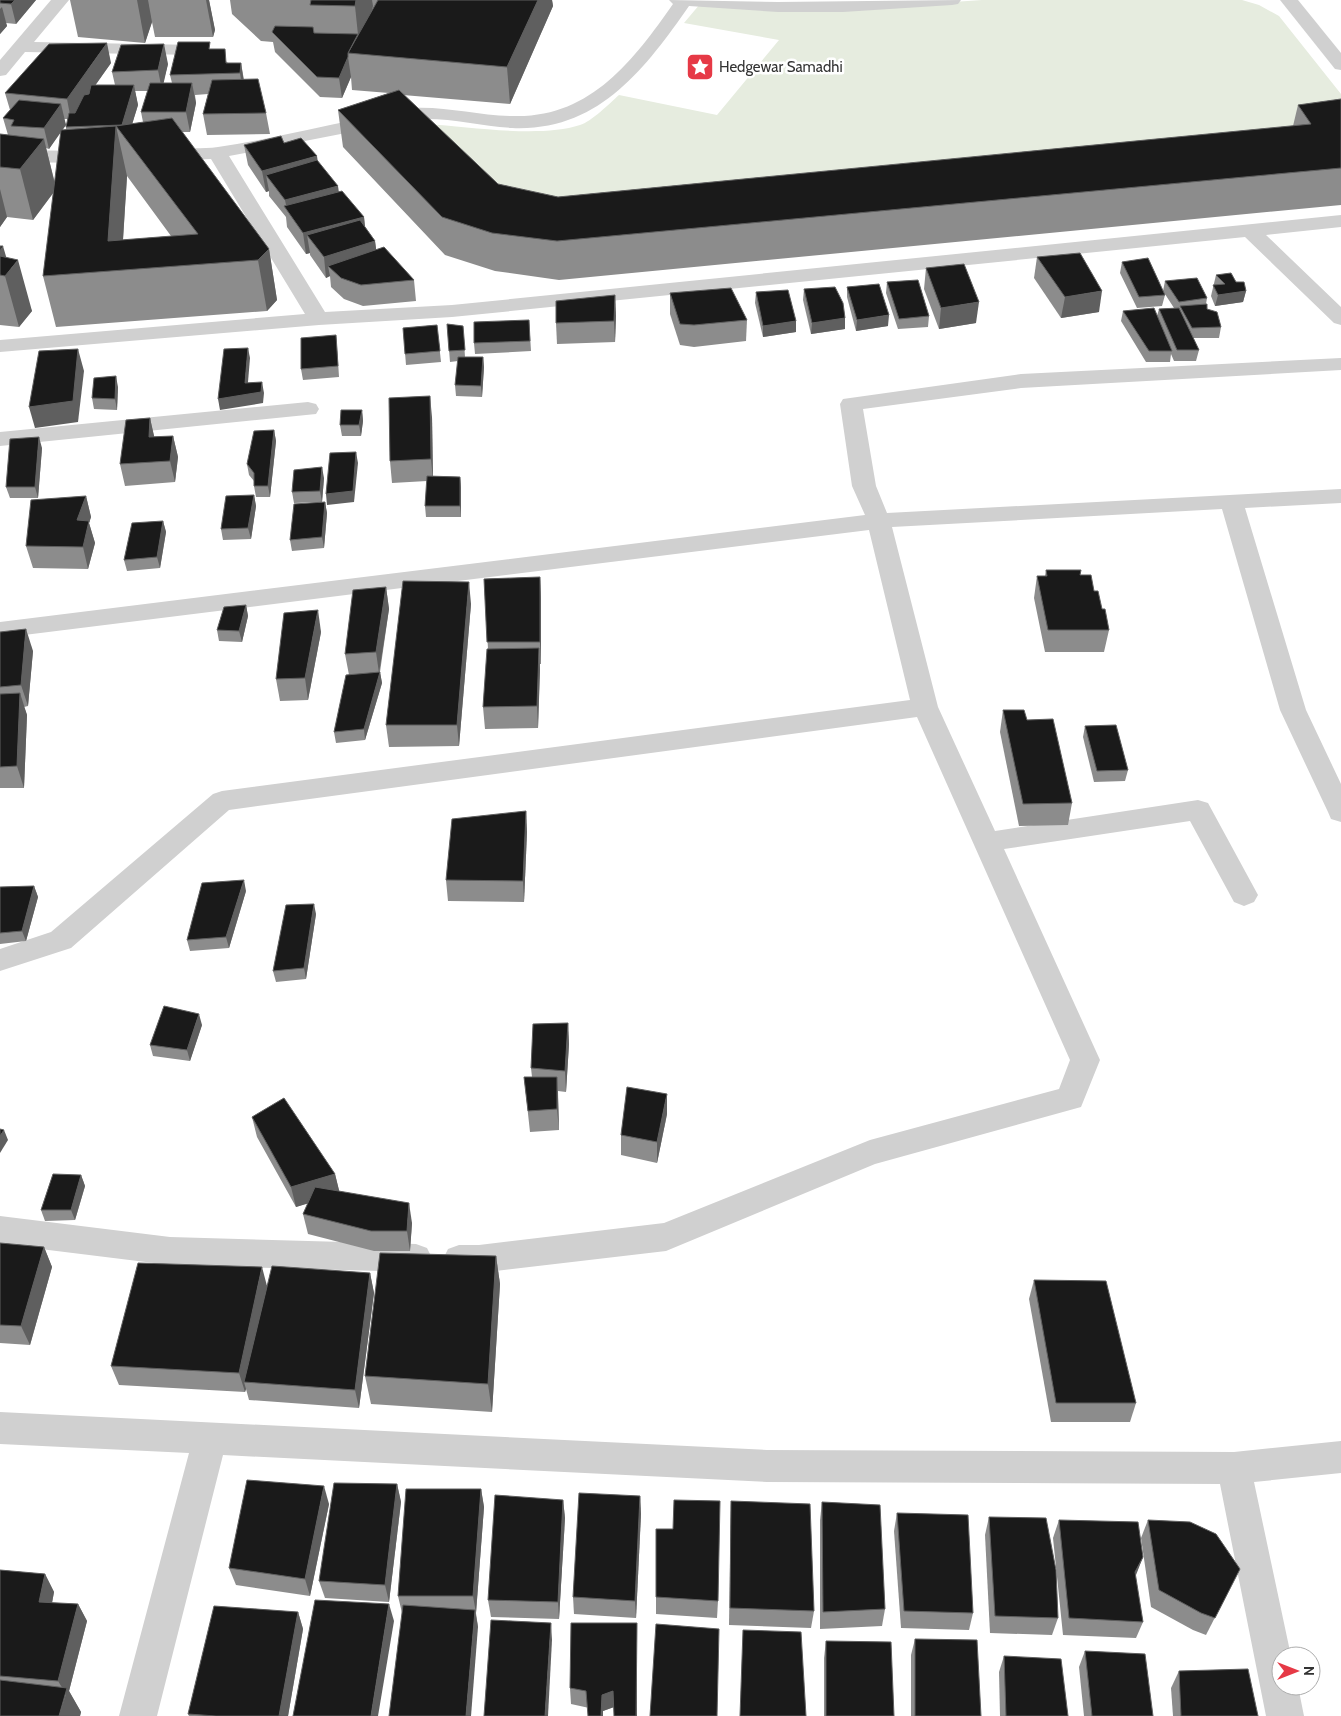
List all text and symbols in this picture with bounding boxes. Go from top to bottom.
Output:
place icon: Hedgewar Samadhi [685,52,715,82]
place label: Hedgewar Samadhi [719,58,843,76]
north arrow [1271,1646,1321,1696]
text: N [1300,1666,1318,1676]

